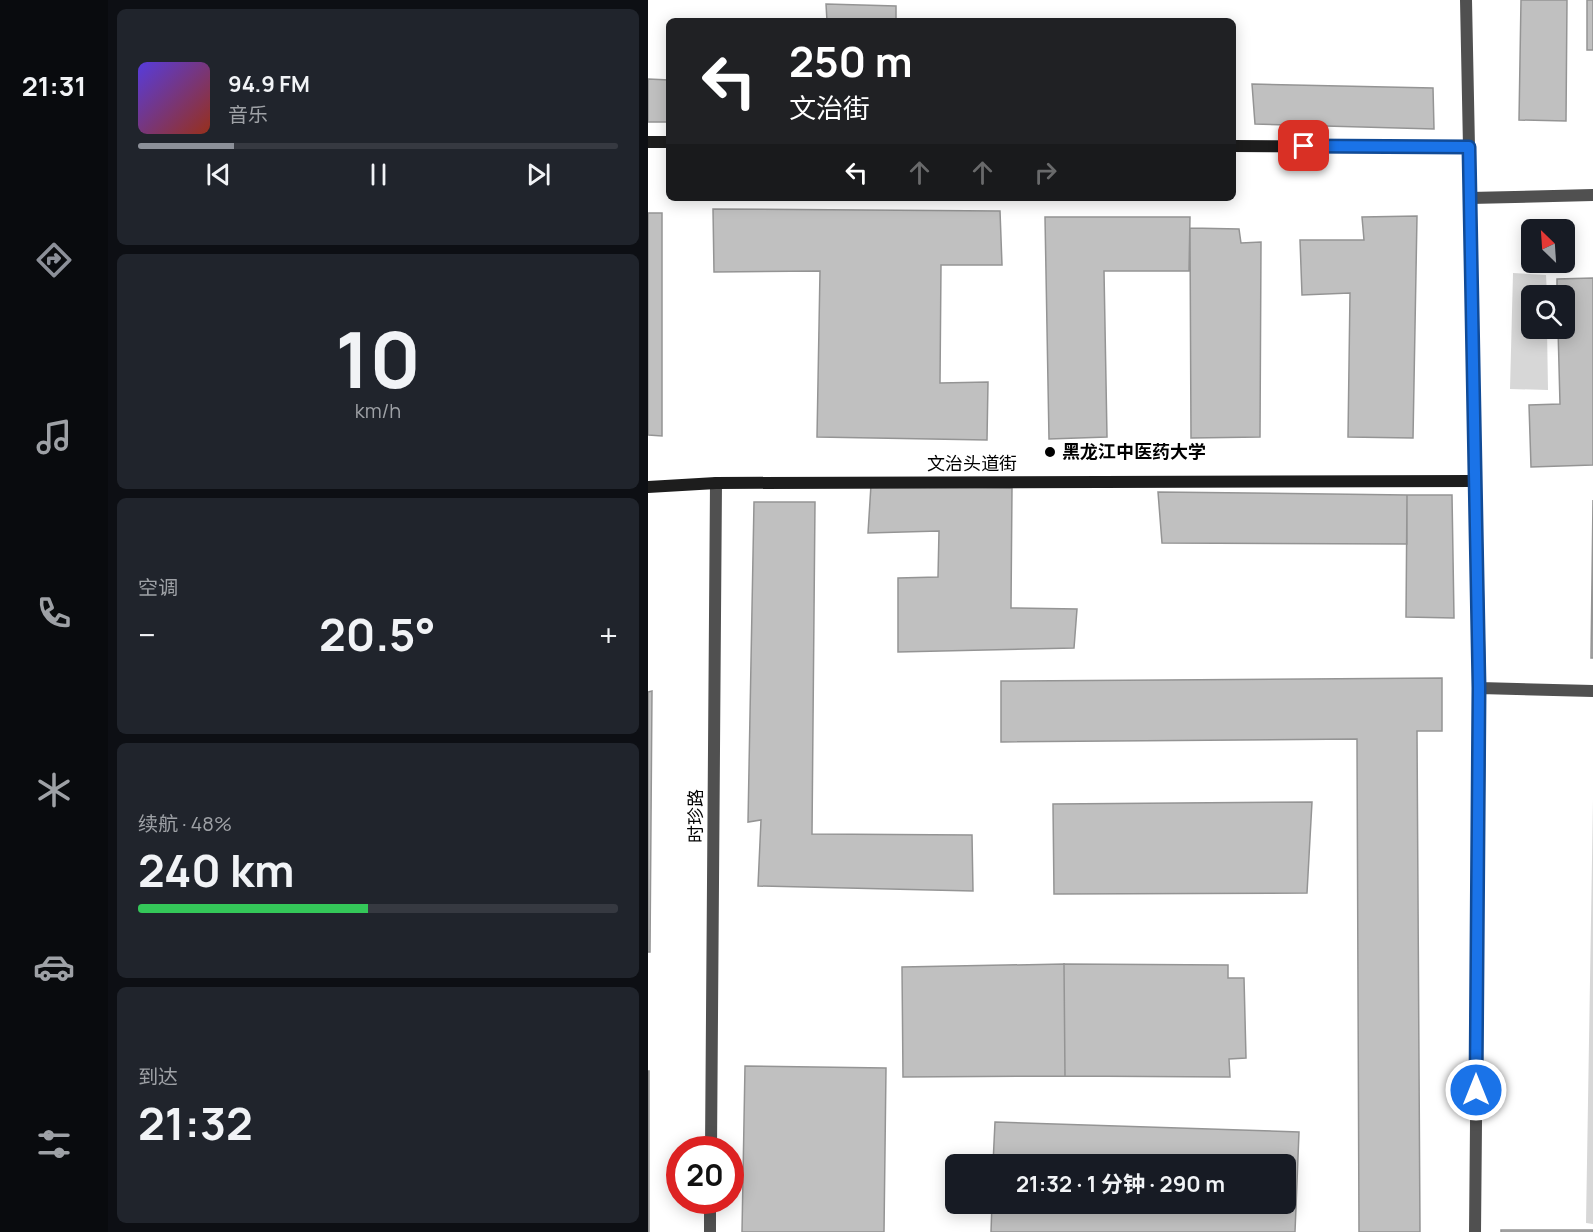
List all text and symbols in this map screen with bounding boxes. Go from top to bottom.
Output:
text: 250 m [789,32,912,90]
icon: left [690,42,768,120]
text: 21:31 [22,67,86,104]
text: 94.9 FM [228,69,310,99]
text: 文治街 [789,89,870,126]
text: 音乐 [228,101,268,128]
pin [1278,120,1329,171]
icon: arrive [1287,129,1320,162]
icon: left [840,156,873,189]
icon: ahead [903,156,936,189]
icon: ahead [966,156,999,189]
icon: right [1029,156,1062,189]
icon: previous [202,158,235,191]
icon: pause [362,158,395,191]
icon: next [522,158,555,191]
north arrow [1521,219,1575,273]
map controls [1521,219,1575,339]
icon: directions [33,239,75,281]
button: search [1521,285,1575,339]
text: 10 [335,305,421,411]
text: km/h [355,397,401,424]
icon: music [33,416,75,458]
place label: 黑龙江中医药大学 [1062,439,1206,463]
marker: 黑龙江中医药大学 [1043,445,1057,459]
street label: 文治头道街 [927,451,1017,475]
text: 空调 [138,574,178,601]
icon: phone [33,592,75,634]
text: 20.5° [319,603,436,665]
text: − [138,612,156,657]
text: + [599,612,618,657]
icon: climate [33,769,75,811]
street label: 时珍路 [683,789,707,843]
text: 续航 · 48% [138,810,232,837]
text: 240 km [138,839,295,901]
icon: car [33,946,75,988]
position arrow [1444,1058,1508,1122]
text: 到达 [138,1063,178,1090]
text: 21:32 [138,1092,253,1154]
icon: filters [33,1123,75,1165]
speed limit sign: 20 [666,1136,744,1214]
text: 21:32 · 1 分钟 · 290 m [1016,1169,1225,1199]

